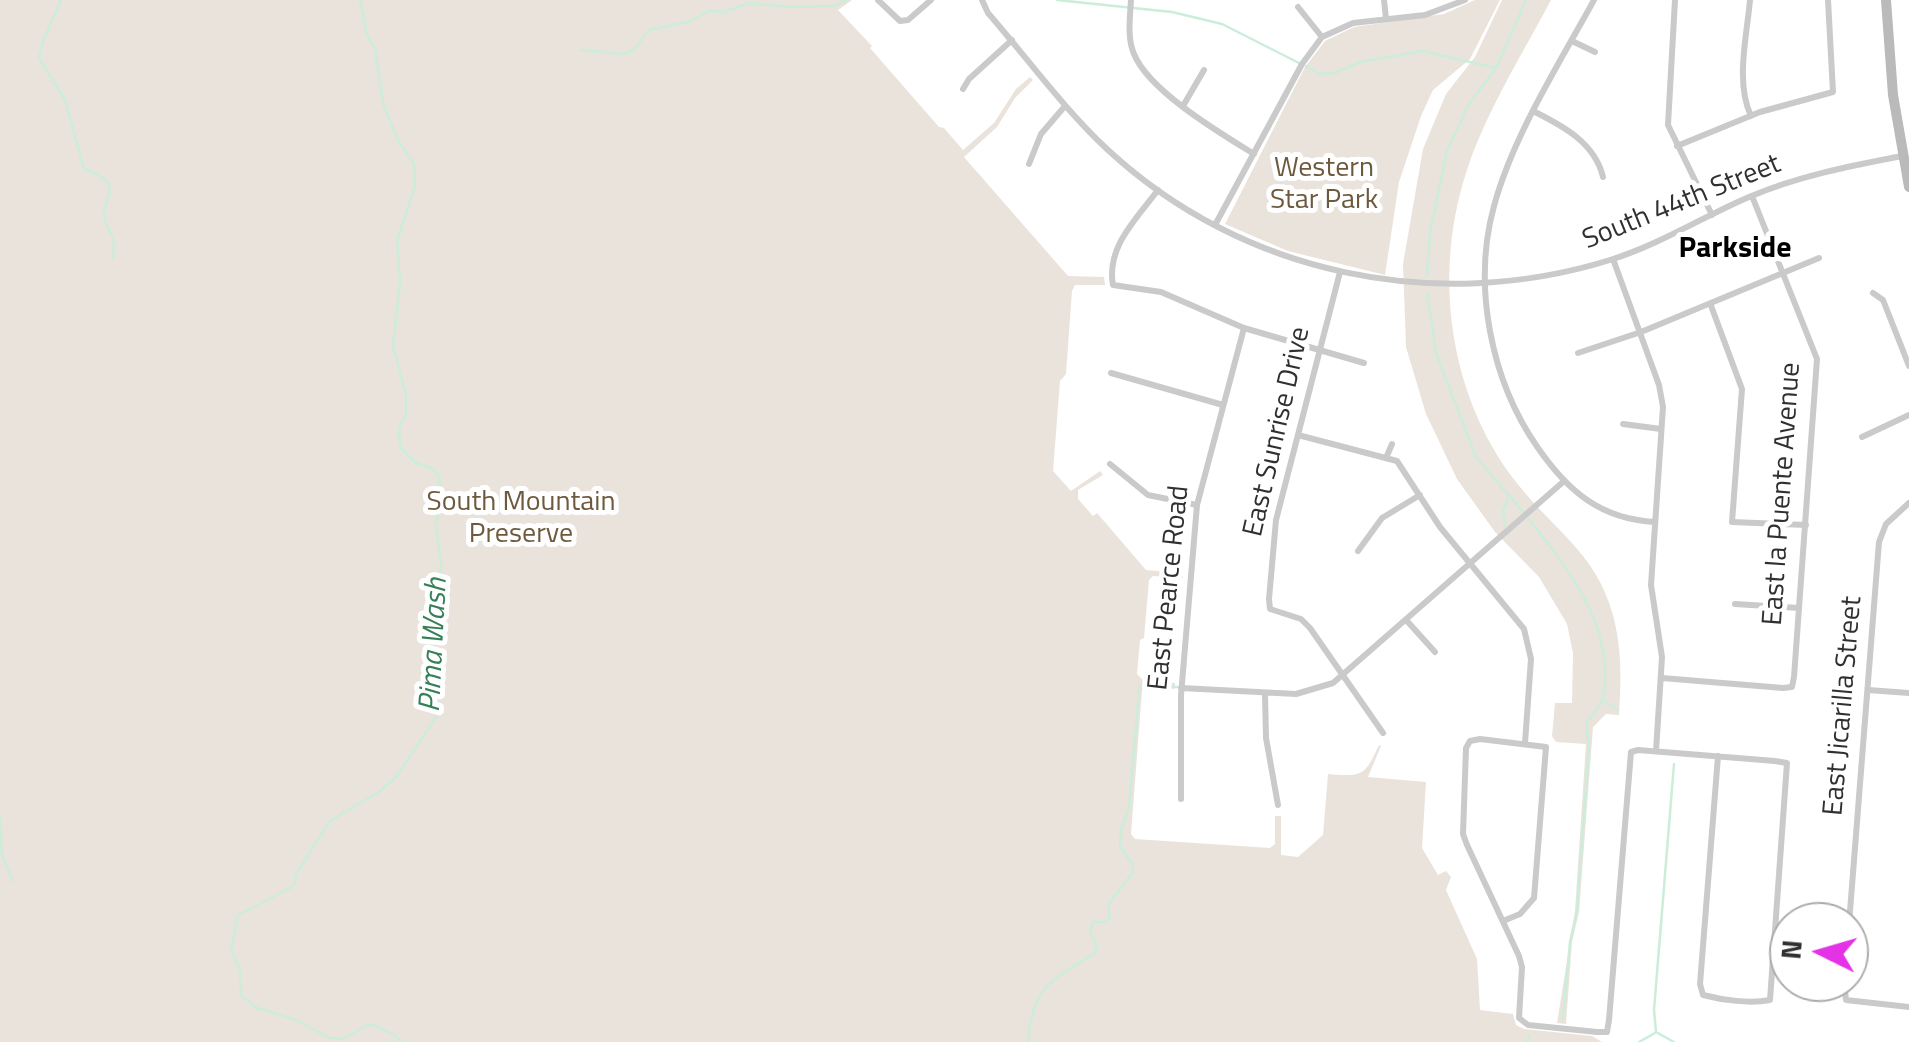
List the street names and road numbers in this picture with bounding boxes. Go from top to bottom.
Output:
street label: South 44th Street [1578,148,1786,258]
street label: East Sunrise Drive [1238,324,1318,540]
street label: East la Puente Avenue [1757,361,1809,627]
street label: East Pearce Road [1143,484,1197,692]
street label: East Jicarilla Street [1818,595,1870,817]

